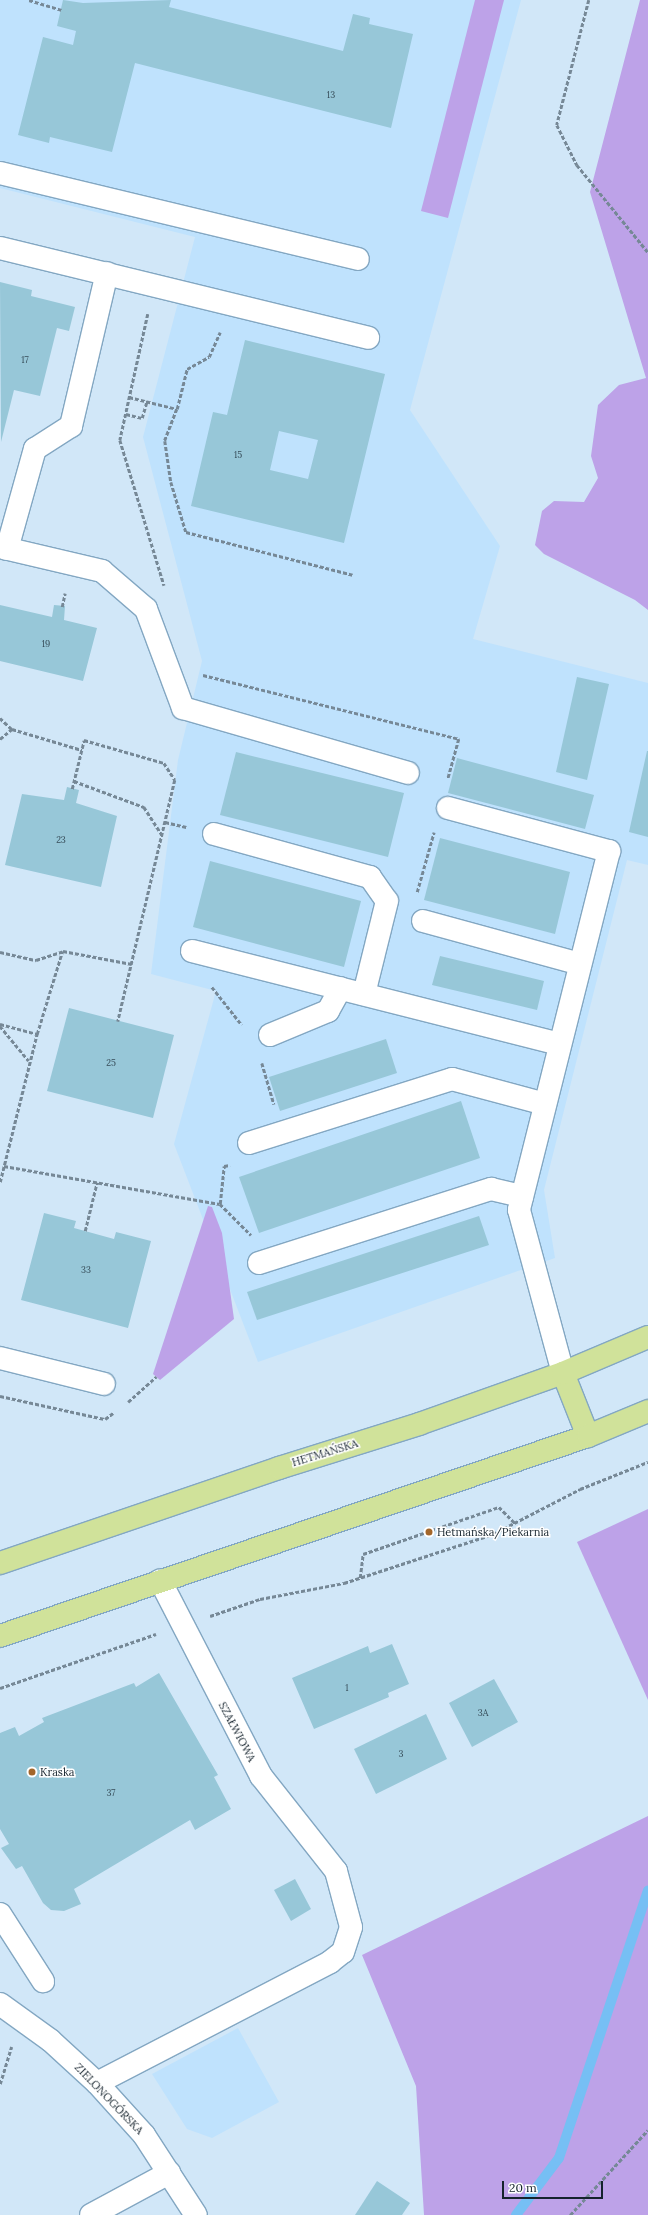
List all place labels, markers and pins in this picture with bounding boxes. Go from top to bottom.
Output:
place label: Hetmańska/Piekarnia [437,1525,549,1539]
marker: Hetmańska/Piekarnia [424,1527,434,1537]
place label: Kraska [40,1765,75,1779]
marker: Kraska [27,1767,37,1777]

